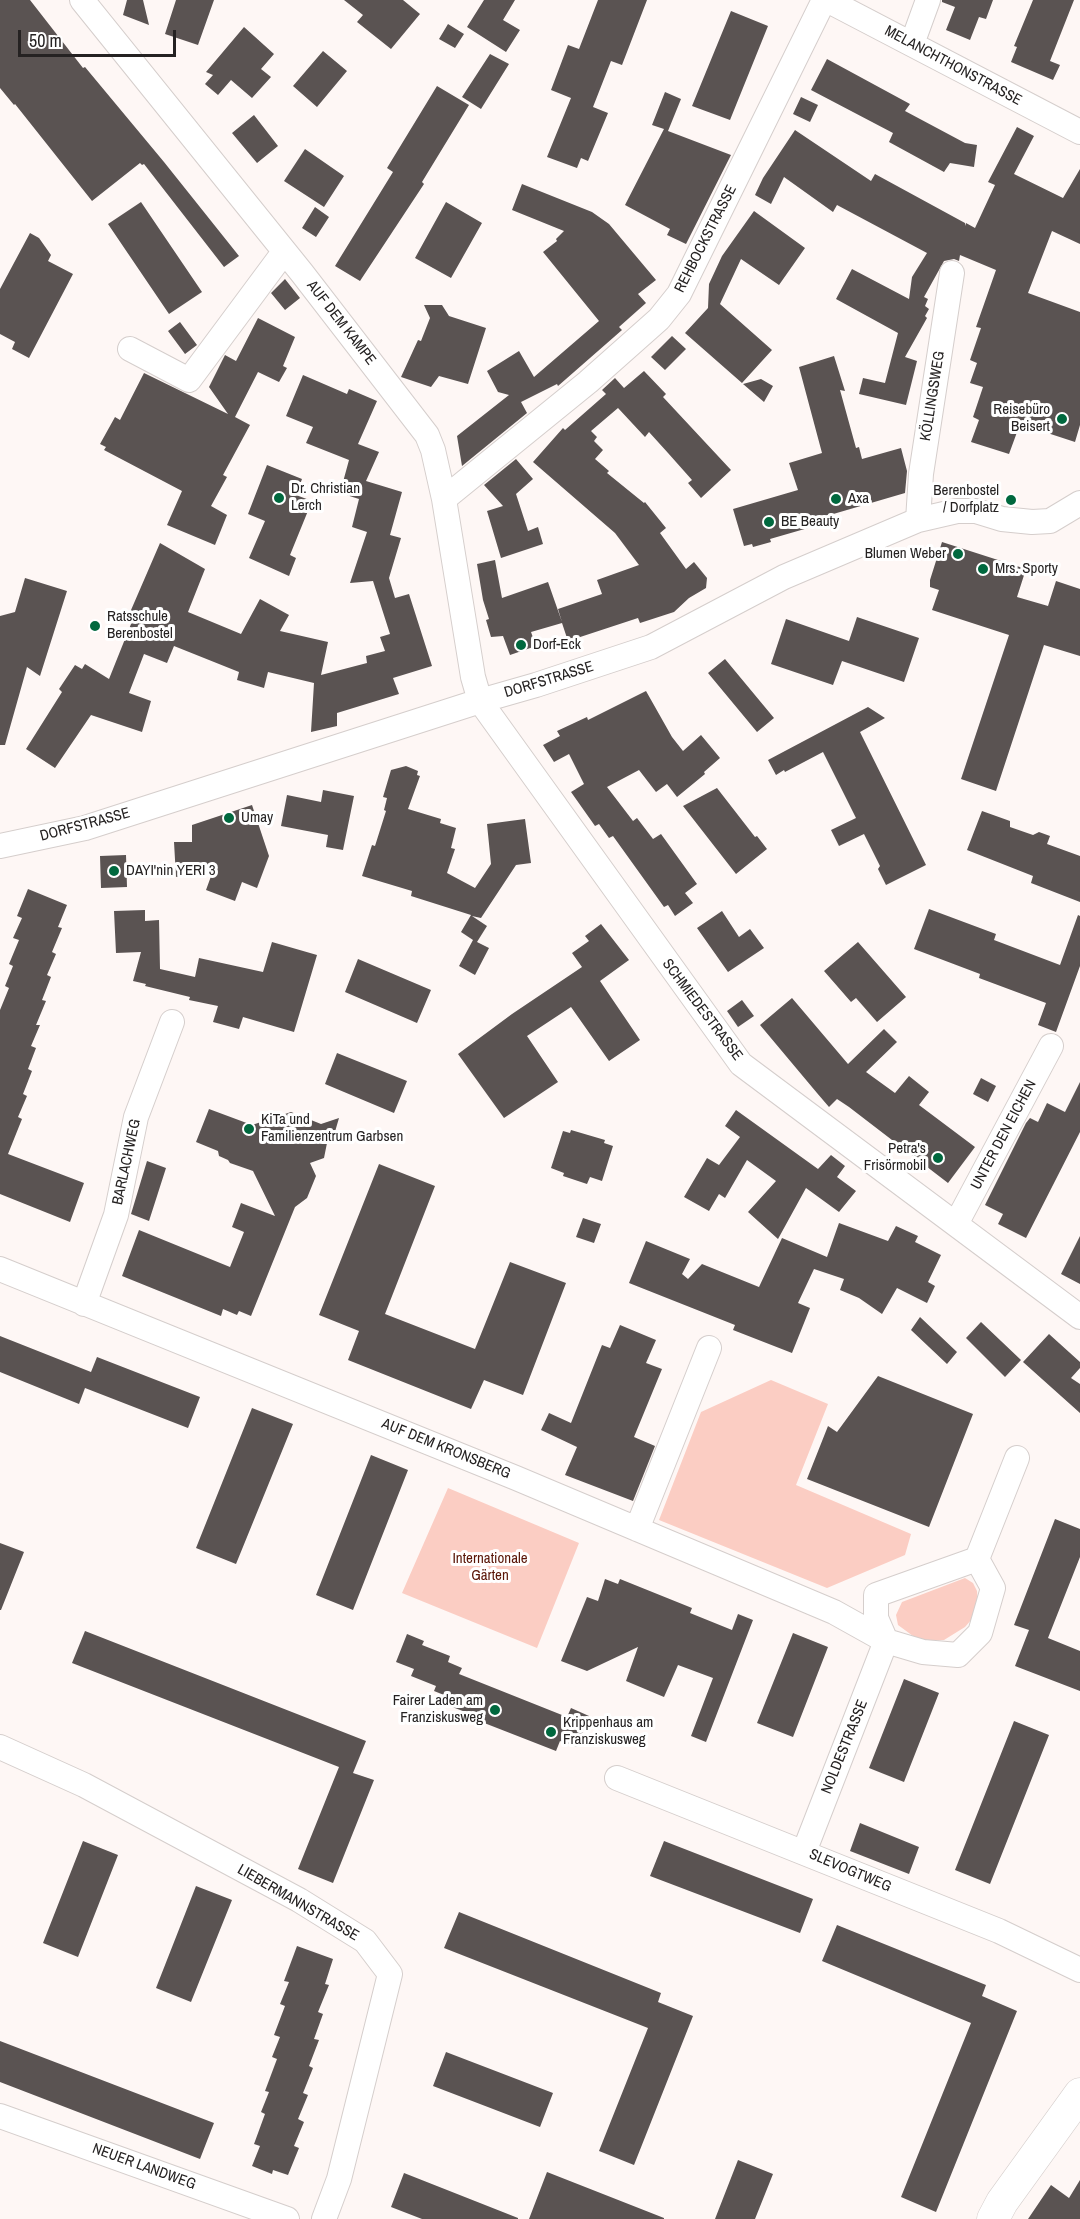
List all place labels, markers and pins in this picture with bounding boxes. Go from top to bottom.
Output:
place label: Reisebüro Beisert [993,401,1050,436]
marker: Reisebüro Beisert [1055,412,1069,426]
place label: Dr. Christian Lerch [291,480,360,515]
place label: Berenbostel / Dorfplatz [933,482,999,517]
place label: Axa [848,490,869,508]
marker: Dr. Christian Lerch [272,491,286,505]
marker: Axa [829,492,843,506]
marker: Berenbostel / Dorfplatz [1004,493,1018,507]
place label: BE Beauty [781,513,839,531]
marker: BE Beauty [762,515,776,529]
place label: Blumen Weber [865,545,946,563]
marker: Blumen Weber [951,547,965,561]
place label: Mrs. Sporty [995,560,1058,578]
marker: Mrs. Sporty [976,562,990,576]
place label: Ratsschule Berenbostel [107,608,173,643]
marker: Ratsschule Berenbostel [88,619,102,633]
place label: Dorf-Eck [533,636,581,654]
marker: Dorf-Eck [514,638,528,652]
place label: Umay [241,809,273,827]
marker: Umay [222,811,236,825]
place label: DAYI'nin YERI 3 [126,862,216,880]
marker: DAYI'nin YERI 3 [107,864,121,878]
place label: KiTa und Familienzentrum Garbsen [261,1111,403,1146]
marker: KiTa und Familienzentrum Garbsen [242,1122,256,1136]
place label: Petra's Frisörmobil [864,1140,926,1175]
marker: Petra's Frisörmobil [931,1151,945,1165]
place label: Fairer Laden am Franziskusweg [393,1692,483,1727]
marker: Fairer Laden am Franziskusweg [488,1703,502,1717]
place label: Krippenhaus am Franziskusweg [563,1714,653,1749]
marker: Krippenhaus am Franziskusweg [544,1725,558,1739]

